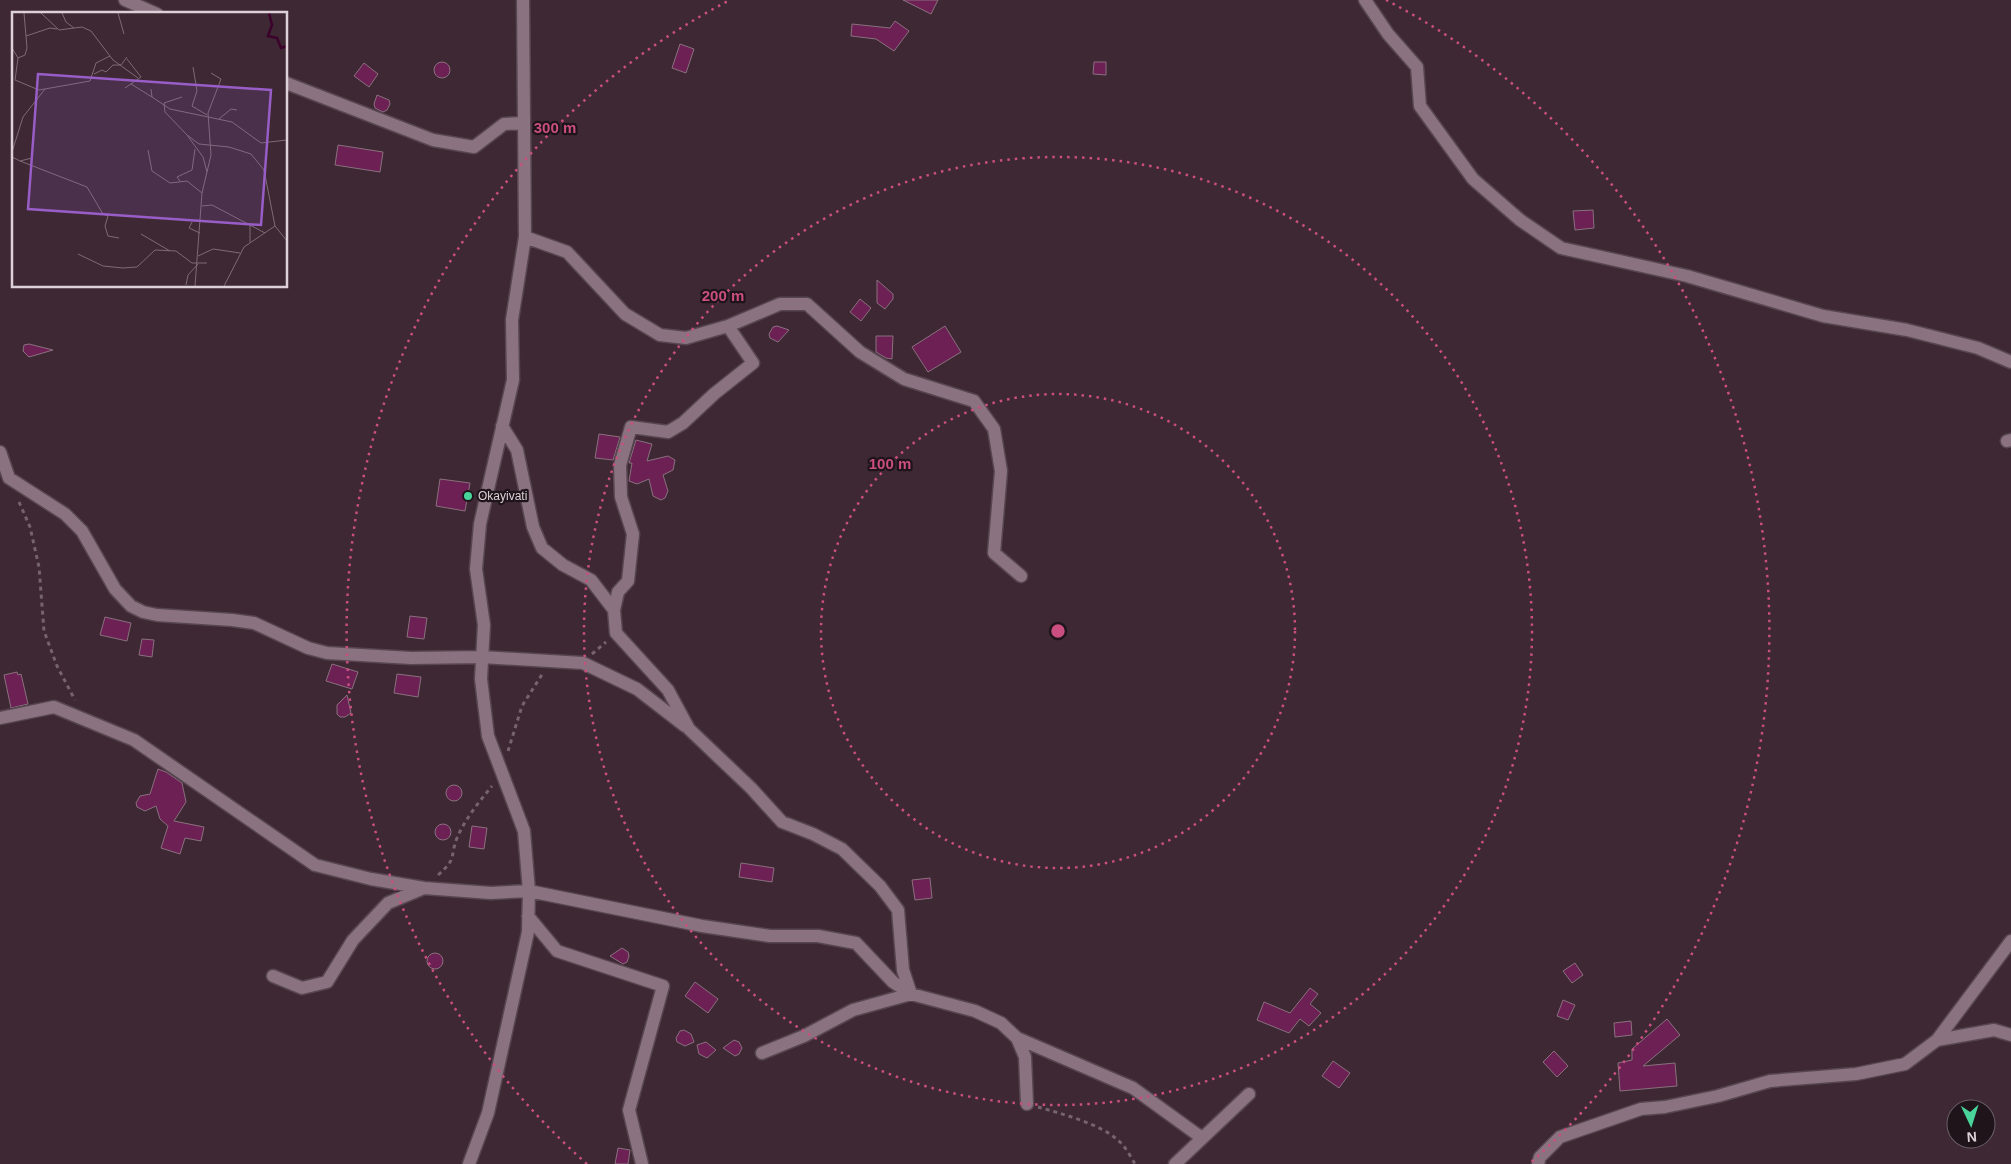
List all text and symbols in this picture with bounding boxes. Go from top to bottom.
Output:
inset map [12,12,288,288]
text: 300 m [534,119,576,136]
text: 200 m [702,287,744,304]
text: 100 m [869,455,911,472]
place label: Okayivati [478,489,527,503]
marker: Okayivati [462,490,474,502]
centre of rings [1049,622,1067,640]
north arrow [1946,1099,1996,1149]
text: N [1966,1129,1978,1145]

